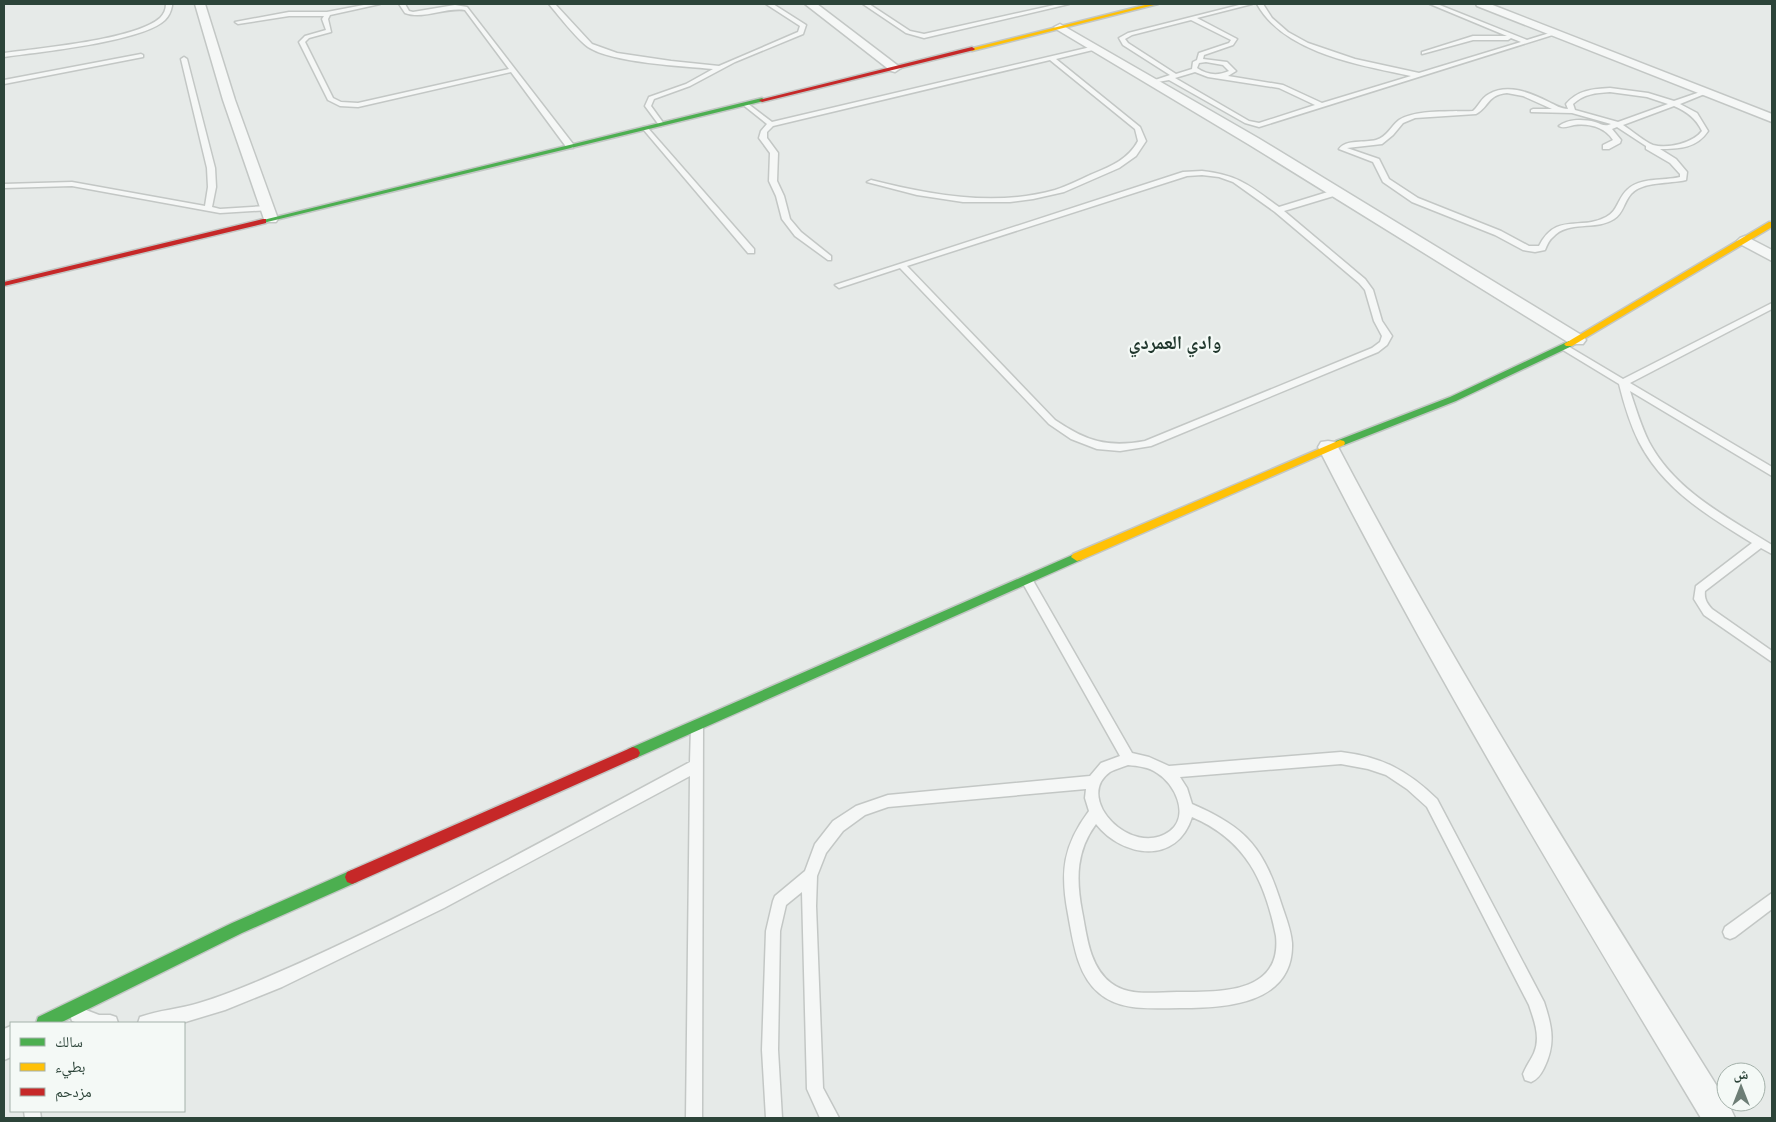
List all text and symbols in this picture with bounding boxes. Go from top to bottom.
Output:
district label: وادي العمردي [1128,331,1222,358]
legend [10,1022,185,1112]
text: سالك [55,1033,83,1051]
text: بطيء [55,1058,85,1079]
north arrow [1716,1062,1766,1112]
text: ش [1734,1066,1749,1083]
text: مزدحم [55,1083,92,1102]

